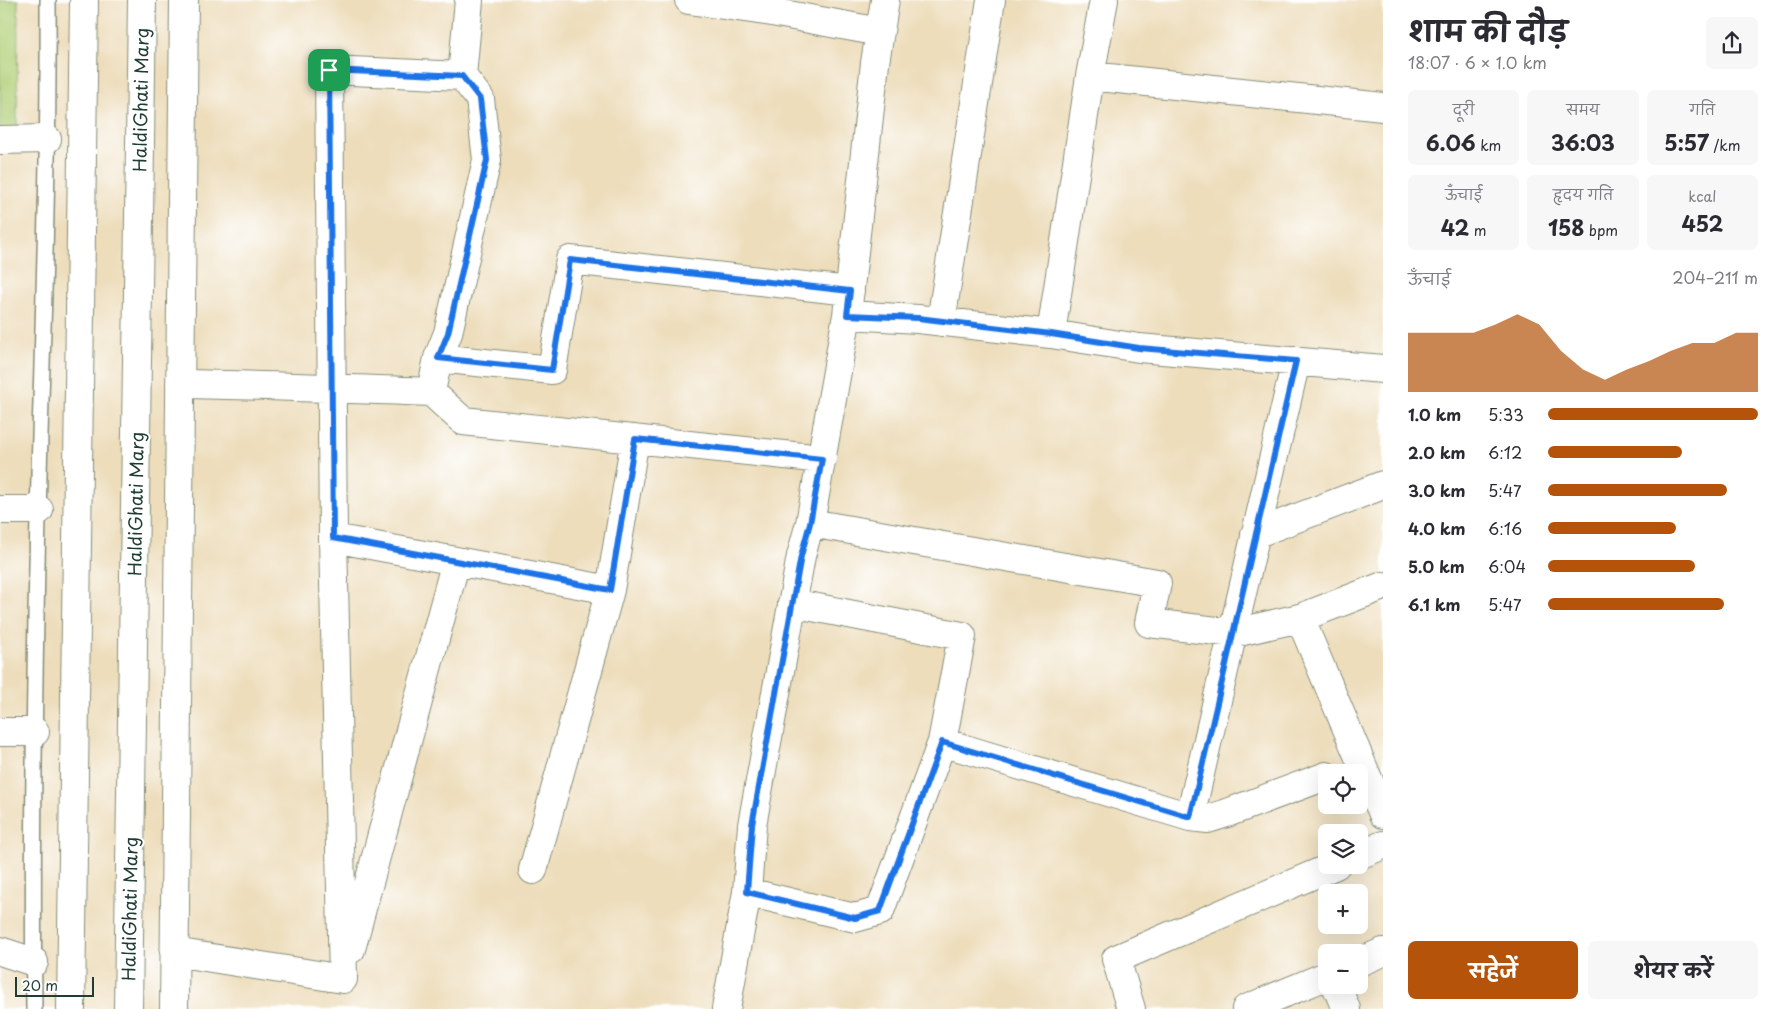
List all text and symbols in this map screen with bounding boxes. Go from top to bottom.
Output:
text: शाम की दौड़ [1408,9,1568,52]
button: share [1706,17,1758,69]
street label: HaldiGhati Marg [125,28,155,172]
pin [308,49,350,91]
text: 18:07 · 6 × 1.0 km [1408,50,1547,74]
icon: arrive [315,56,343,84]
text: दूरी [1453,99,1475,120]
text: समय [1566,99,1600,120]
text: गति [1690,99,1715,120]
text: 6.06 [1426,126,1476,158]
text: 36:03 [1551,126,1615,158]
text: 5:57 [1664,126,1709,158]
text: km [1476,135,1501,156]
text: /km [1709,135,1740,156]
text: ऊँचाई [1445,184,1482,205]
text: हृदय गति [1553,184,1613,205]
text: kcal [1688,186,1716,207]
text: 452 [1682,207,1723,239]
text: 42 [1441,211,1469,243]
text: 158 [1548,211,1585,243]
text: m [1469,220,1487,241]
text: bpm [1585,220,1618,241]
text: 204–211 m [1672,265,1758,289]
text: ऊँचाई [1408,266,1451,290]
text: 1.0 km [1408,402,1461,426]
text: 5:33 [1488,402,1524,426]
street label: HaldiGhati Marg [120,432,150,576]
text: 2.0 km [1408,440,1465,464]
text: 6:12 [1488,440,1522,464]
text: 3.0 km [1408,478,1465,502]
text: 5:47 [1488,478,1522,502]
text: 4.0 km [1408,516,1465,540]
text: 6:16 [1488,516,1522,540]
text: 5.0 km [1408,554,1465,578]
text: 6:04 [1488,554,1526,578]
text: 6.1 km [1408,592,1460,616]
text: 5:47 [1488,592,1522,616]
map controls [1318,764,1368,994]
button: locate [1318,764,1368,814]
button: layers [1318,824,1368,874]
street label: HaldiGhati Marg [114,837,144,981]
button: + [1318,884,1368,934]
button: सहेजें [1408,941,1578,999]
button: शेयर करें [1588,941,1758,999]
button: − [1318,944,1368,994]
scale bar [15,974,94,997]
text: 20 m [22,975,58,996]

